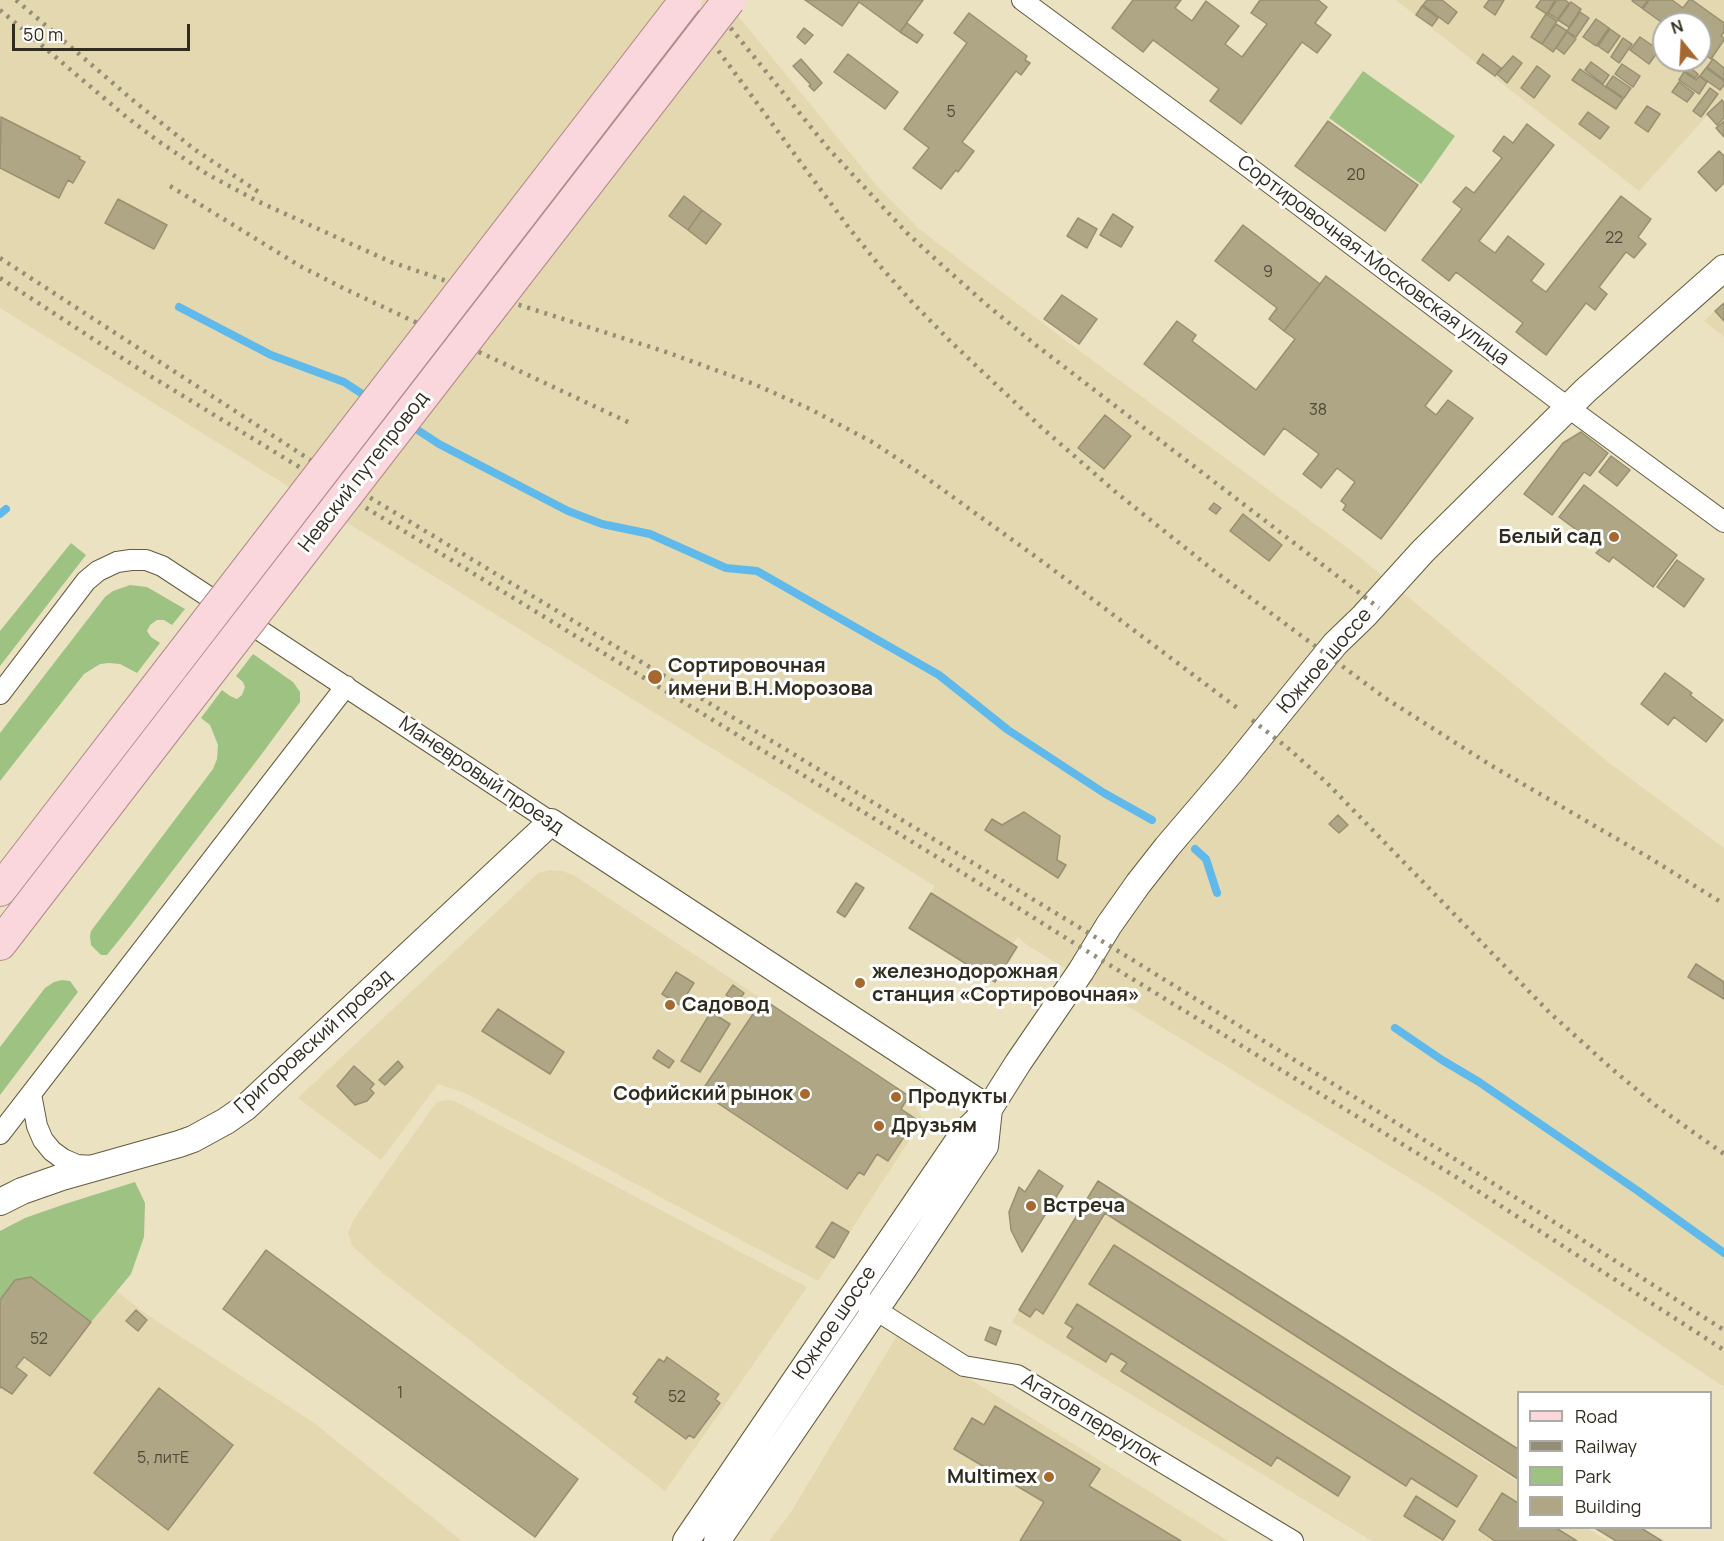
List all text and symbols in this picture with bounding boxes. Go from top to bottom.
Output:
scale bar [15,12,194,50]
north arrow [1652,12,1712,72]
text: N [1668,15,1686,39]
text: 50 m [23,22,63,46]
house number: 5 [946,103,956,123]
street label: Сортировочная-Московская улица [1232,151,1514,371]
house number: 20 [1347,166,1365,186]
house number: 22 [1605,229,1623,249]
house number: 9 [1263,263,1273,283]
street label: Невский путепровод [294,387,434,557]
house number: 38 [1309,401,1327,421]
place label: Белый сад [1499,525,1602,549]
marker: Белый сад [1607,530,1621,544]
street label: Южное шоссе [1273,603,1377,719]
place label: Сортировочная имени В.Н.Морозова [668,654,873,701]
marker: Сортировочная имени В.Н.Морозова [646,668,664,686]
street label: Маневровый проезд [394,712,568,840]
place label: железнодорожная станция «Сортировочная» [872,960,1140,1007]
street label: Григоровский проезд [230,965,398,1119]
marker: железнодорожная станция «Сортировочная» [853,976,867,990]
place label: Садовод [682,993,770,1017]
marker: Садовод [663,998,677,1012]
place label: Софийский рынок [613,1082,793,1106]
place label: Продукты [908,1085,1007,1109]
marker: Софийский рынок [798,1087,812,1101]
marker: Продукты [889,1090,903,1104]
place label: Друзьям [891,1114,977,1138]
marker: Друзьям [872,1119,886,1133]
place label: Встреча [1043,1194,1125,1218]
marker: Встреча [1024,1199,1038,1213]
street label: Южное шоссе [788,1262,882,1384]
house number: 52 [30,1330,48,1350]
street label: Агатов переулок [1017,1369,1165,1471]
house number: 1 [397,1384,403,1404]
house number: 52 [668,1388,686,1408]
legend [1517,1391,1712,1529]
text: Road [1575,1404,1618,1428]
text: Railway [1575,1434,1637,1458]
house number: 5, литЕ [137,1449,189,1469]
text: Park [1575,1464,1611,1488]
place label: Multimex [947,1465,1037,1489]
marker: Multimex [1042,1470,1056,1484]
text: Building [1575,1494,1641,1518]

